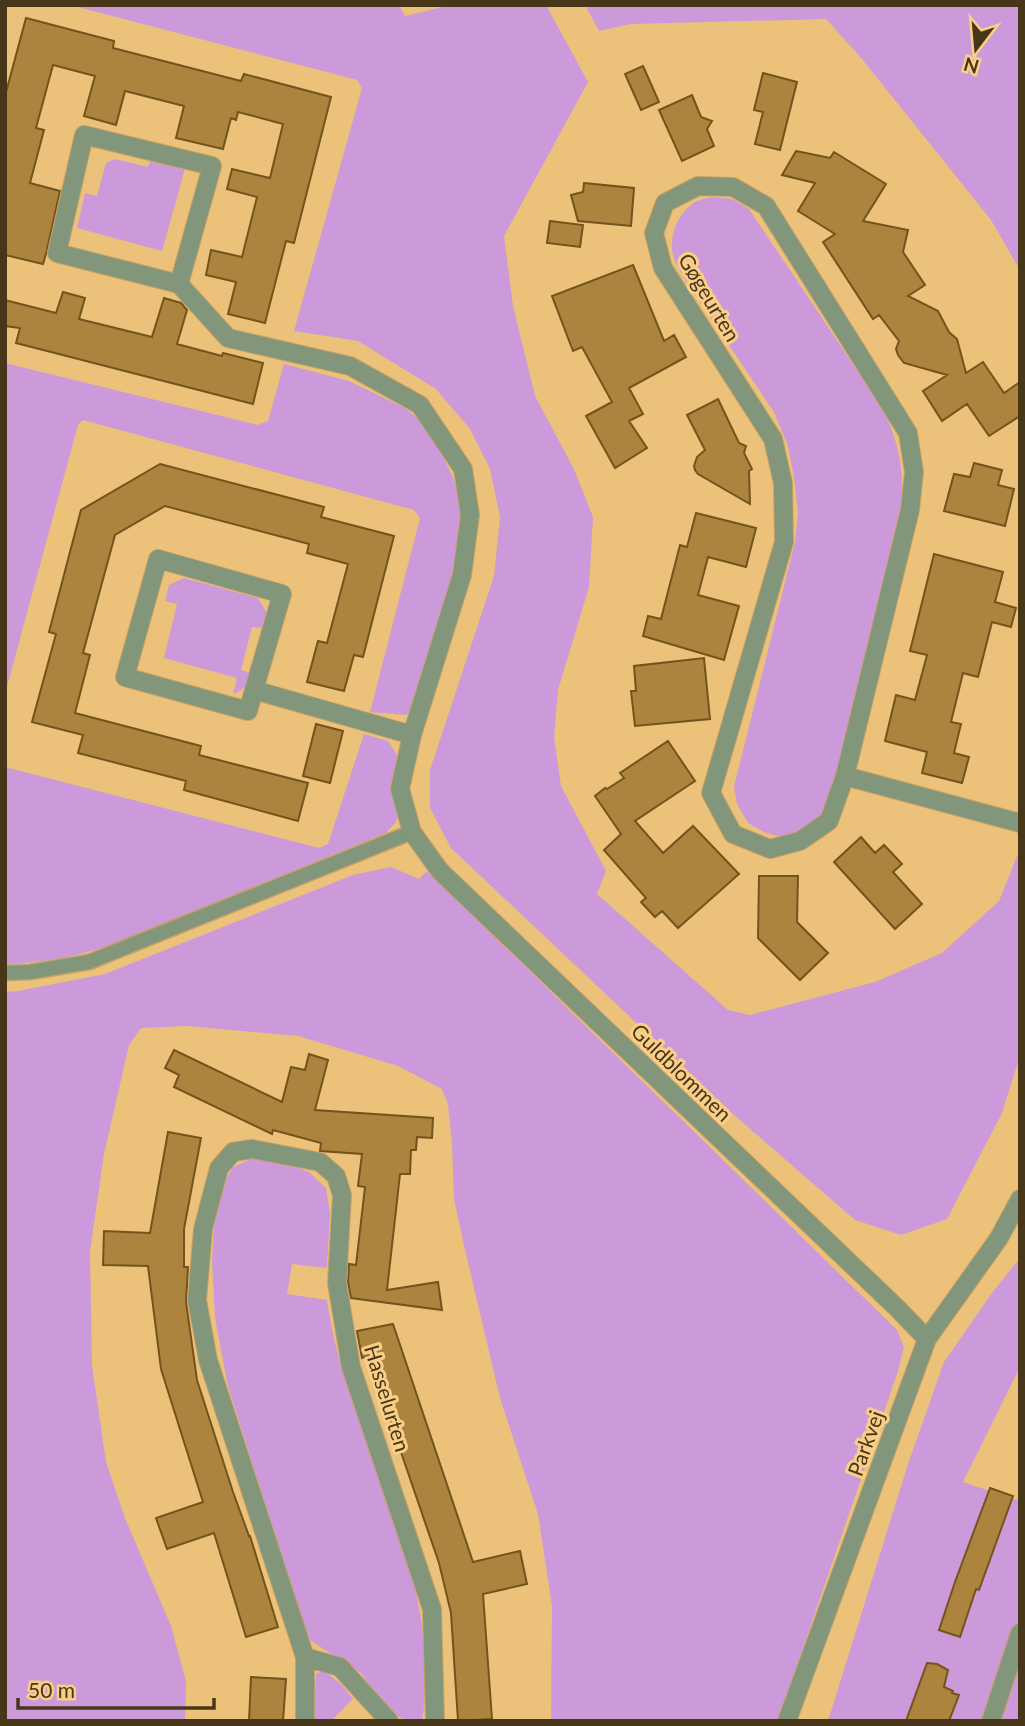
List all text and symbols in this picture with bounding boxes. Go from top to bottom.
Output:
north arrow [941,14,1011,84]
text: N [961,53,981,79]
street label: Gøgeurten [674,248,746,346]
street label: Guldblommen [627,1018,737,1126]
street label: Hasselurten [360,1342,416,1454]
street label: Parkvej [842,1407,888,1479]
scale bar [18,1666,214,1710]
text: 50 m [28,1677,75,1702]

